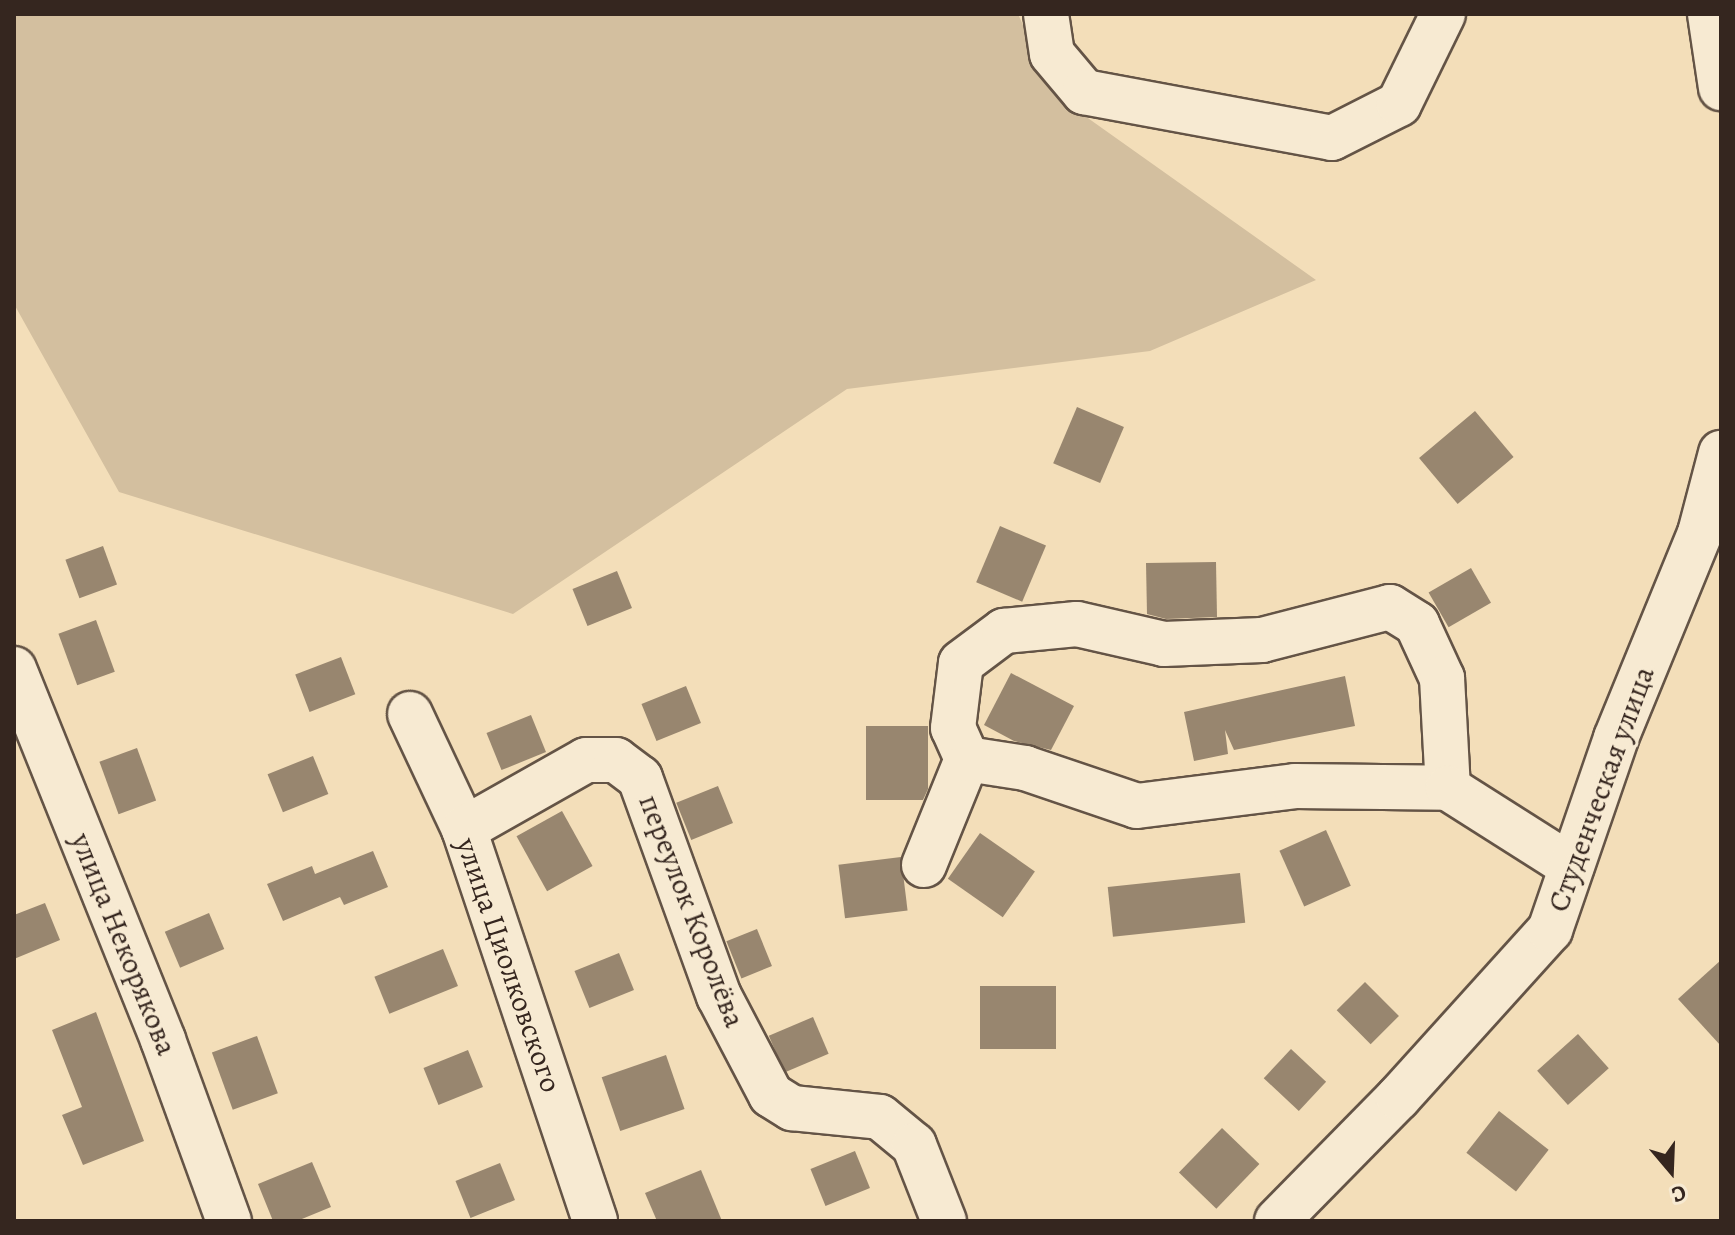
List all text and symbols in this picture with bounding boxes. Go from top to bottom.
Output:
street label: Студенческая улица [1540,661,1662,917]
street label: переулок Королёва [631,790,753,1032]
street label: улица Некорякова [63,828,185,1060]
street label: улица Циолковского [449,833,569,1097]
north arrow [1631,1131,1711,1211]
text: С [1668,1177,1690,1210]

